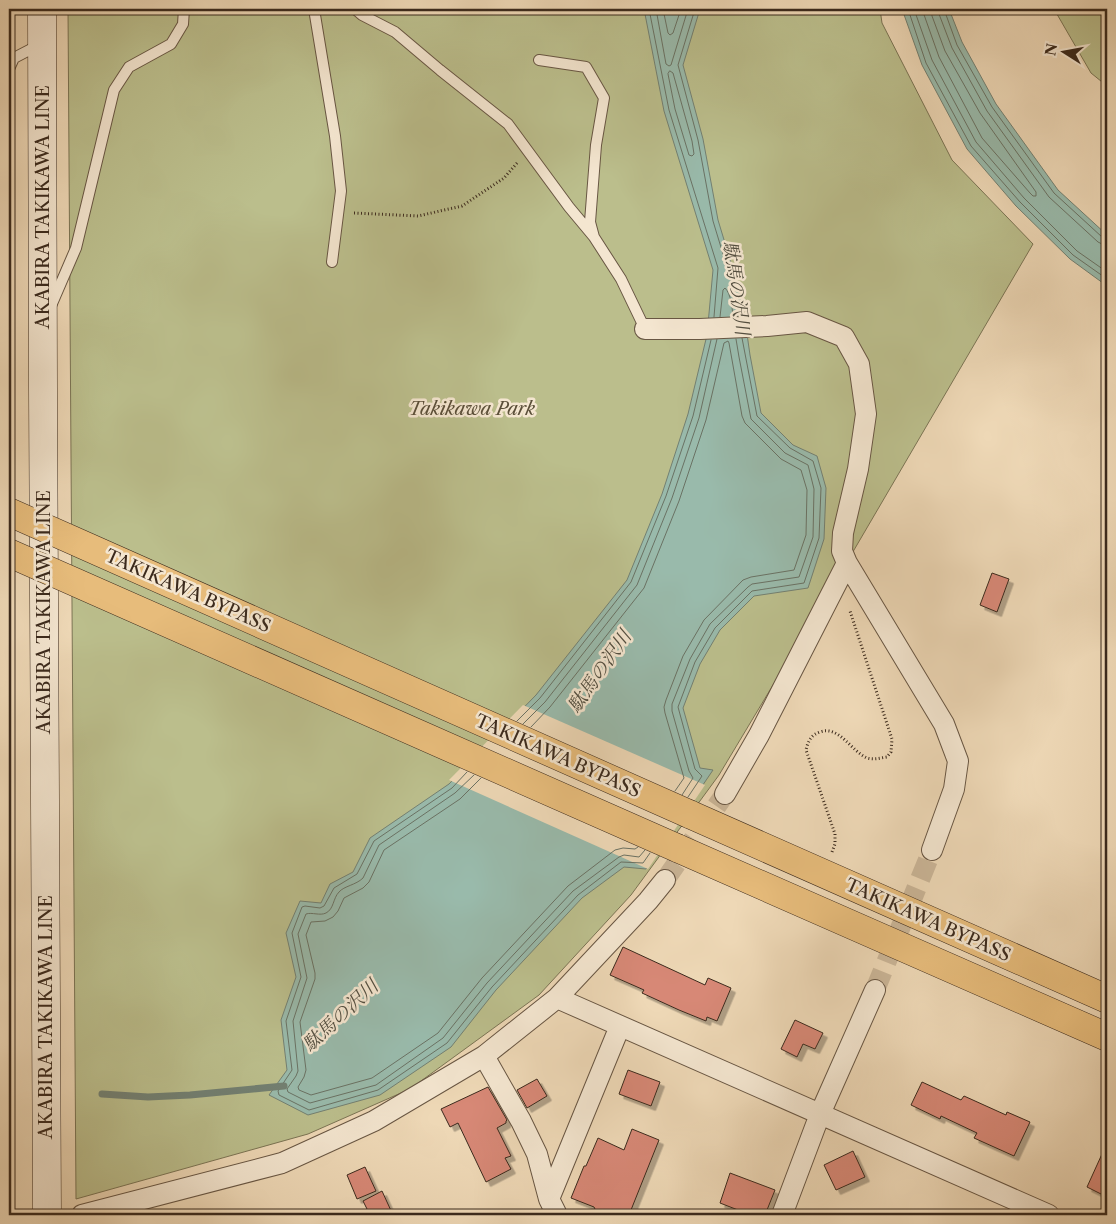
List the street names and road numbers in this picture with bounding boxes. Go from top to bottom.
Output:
street label: AKABIRA TAKIKAWA LINE [32,85,54,330]
street label: AKABIRA TAKIKAWA LINE [33,490,55,735]
street label: TAKIKAWA BYPASS [102,545,274,637]
street label: TAKIKAWA BYPASS [472,710,644,802]
street label: TAKIKAWA BYPASS [842,874,1014,966]
street label: AKABIRA TAKIKAWA LINE [35,895,57,1140]

